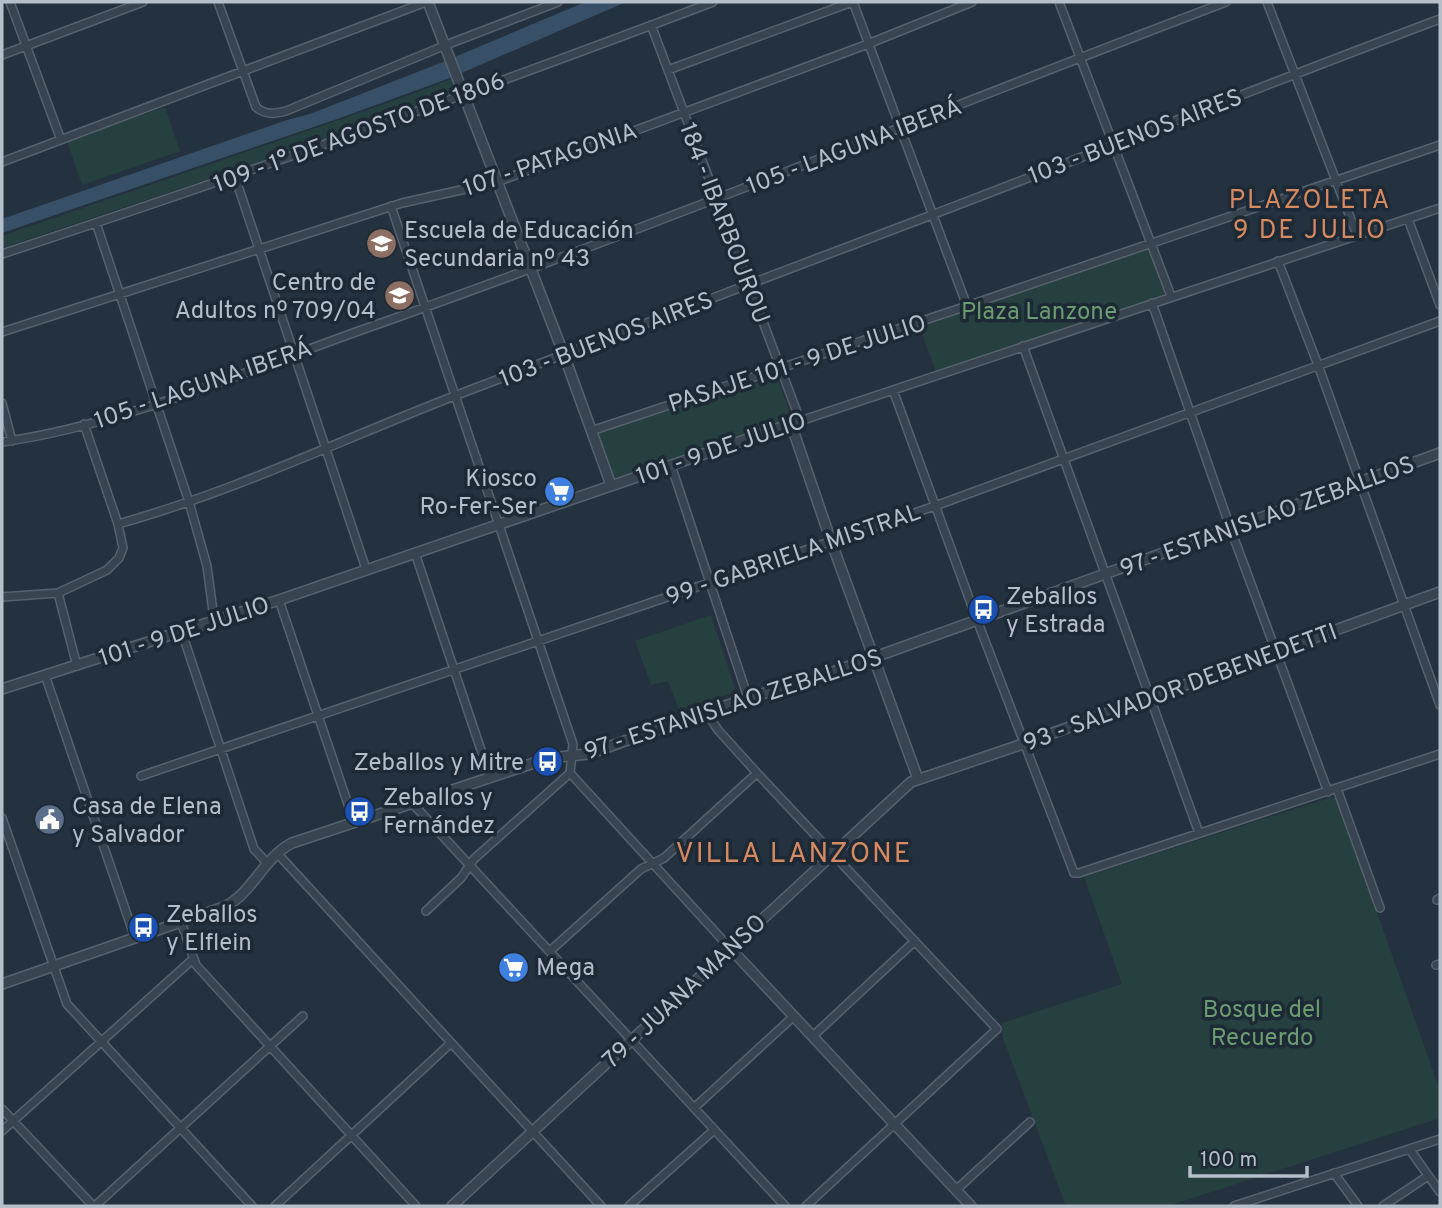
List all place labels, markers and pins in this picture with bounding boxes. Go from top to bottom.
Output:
place label: Escuela de Educación Secundaria nº 43 [404,217,634,275]
school or university icon: Escuela de Educación Secundaria nº 43 [364,227,398,261]
place label: Centro de Adultos nº 709/04 [175,269,376,327]
school or university icon: Centro de Adultos nº 709/04 [382,279,416,313]
place label: Kiosco Ro-Fer-Ser [419,465,537,523]
supermarket icon: Kiosco Ro-Fer-Ser [543,475,577,509]
place label: Zeballos y Estrada [1006,583,1105,641]
bus stop icon: Zeballos y Estrada [966,593,1000,627]
bus stop icon: Zeballos y Mitre [530,745,564,779]
place label: Zeballos y Mitre [353,749,524,779]
place label: Zeballos y Fernández [383,784,495,842]
place label: Casa de Elena y Salvador [72,793,222,851]
bus stop icon: Zeballos y Fernández [343,794,377,828]
public building icon: Casa de Elena y Salvador [32,803,66,837]
place label: Zeballos y Elflein [166,901,257,959]
bus stop icon: Zeballos y Elflein [126,911,160,945]
supermarket icon: Mega [496,950,530,984]
place label: Mega [536,954,595,984]

